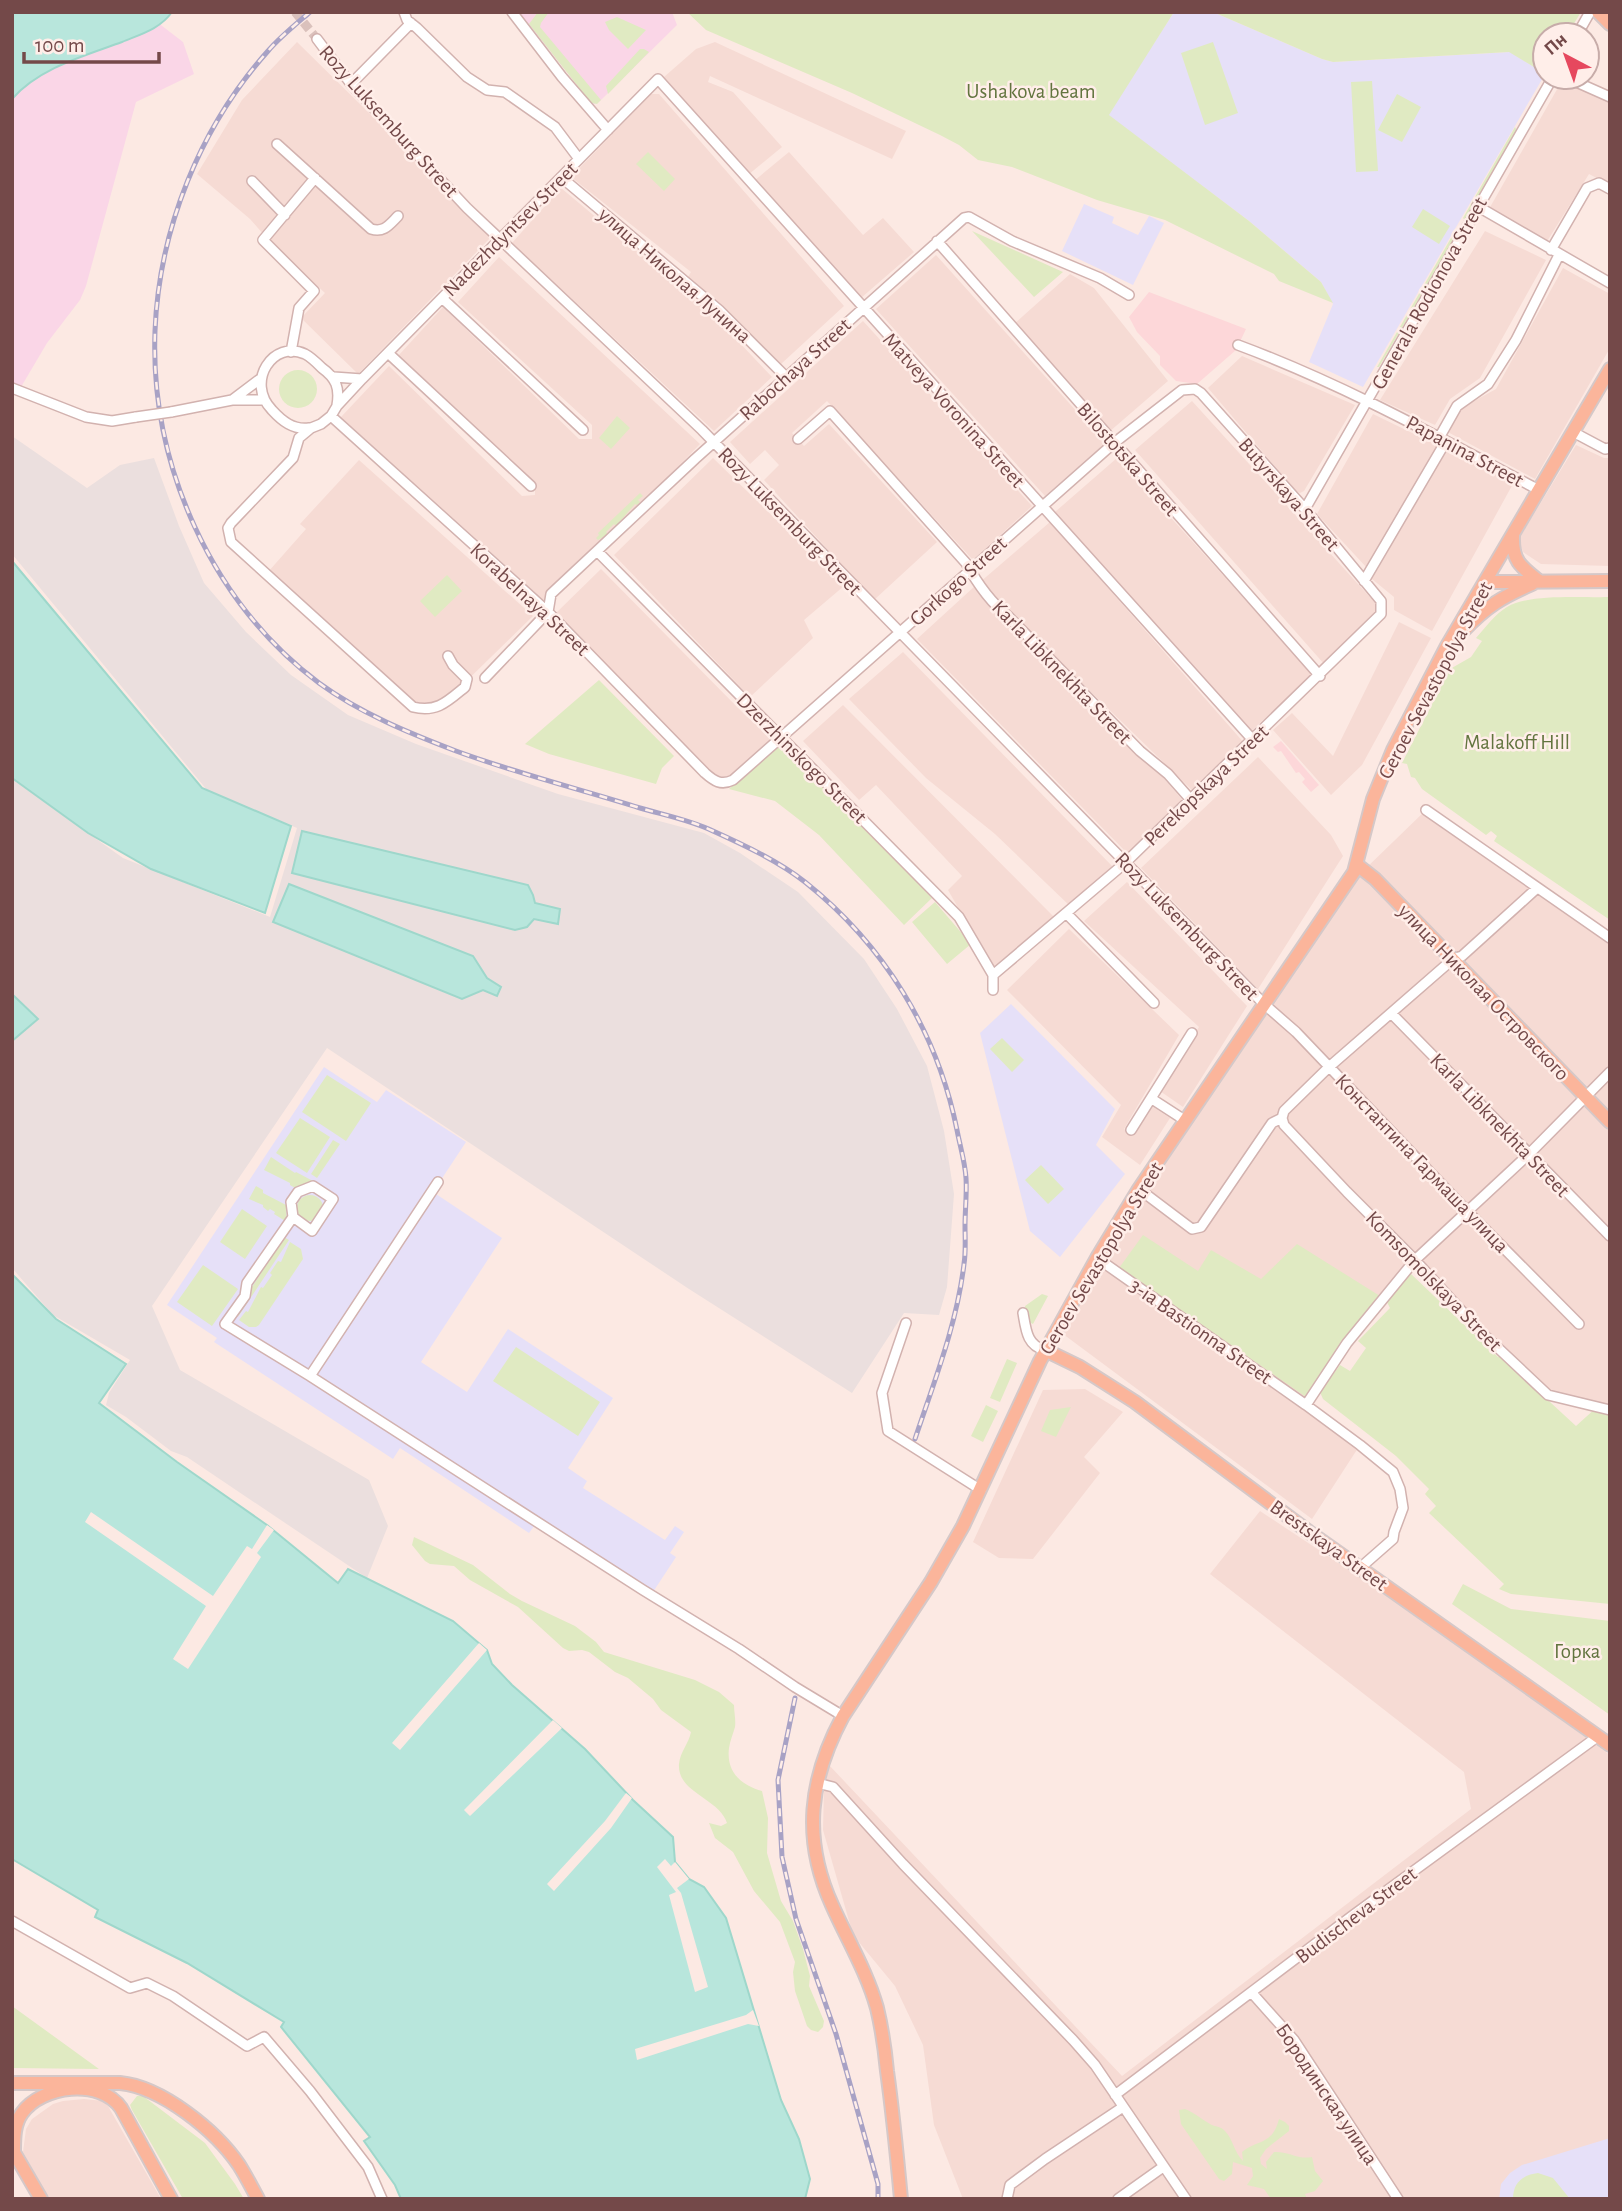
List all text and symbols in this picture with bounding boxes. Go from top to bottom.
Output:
scale bar [24,21,159,65]
north arrow [1531,21,1601,91]
text: Пн [1541,30,1571,59]
text: 100 m [35,35,85,56]
street label: Rozy Luksemburg Street [315,41,462,202]
park label: Ushakova beam [966,81,1096,102]
street label: Nadezhdyntsev Street [439,158,582,301]
street label: Generala Rodionova Street [1368,193,1491,393]
street label: улица Николая Лунина [594,203,755,347]
street label: Rabochaya Street [736,314,855,425]
street label: Matveya Voronina Street [879,329,1029,492]
street label: Bilostotska Street [1073,399,1183,520]
street label: Papanina Street [1403,412,1527,491]
street label: Butyrskaya Street [1234,434,1343,555]
street label: Rozy Luksemburg Street [714,443,866,600]
street label: Gorkogo Street [906,533,1011,630]
street label: Korabelnaya Street [466,539,594,660]
street label: Geroev Sevastopolya Street [1374,578,1497,782]
street label: Karla Libknekhta Street [988,597,1136,748]
street label: Dzerzhinskogo Street [732,689,871,828]
street label: Perekopskaya Street [1140,721,1273,850]
park label: Malakoff Hill [1464,732,1570,753]
street label: Rozy Luksemburg Street [1111,848,1263,1005]
street label: улица Николая Островского [1393,899,1573,1084]
street label: Karla Libknekhta Street [1426,1050,1574,1201]
street label: Константина Гармаша улица [1331,1070,1513,1257]
street label: Geroev Sevastopolya Street [1036,1158,1167,1358]
street label: Komsomolskaya Street [1362,1207,1506,1356]
street label: 3-ia Bastionna Street [1126,1275,1276,1388]
street label: Brestskaya Street [1266,1496,1392,1595]
park label: Горка [1554,1641,1601,1662]
street label: Budischeva Street [1292,1863,1421,1968]
street label: Бородинская улица [1272,2020,1382,2169]

